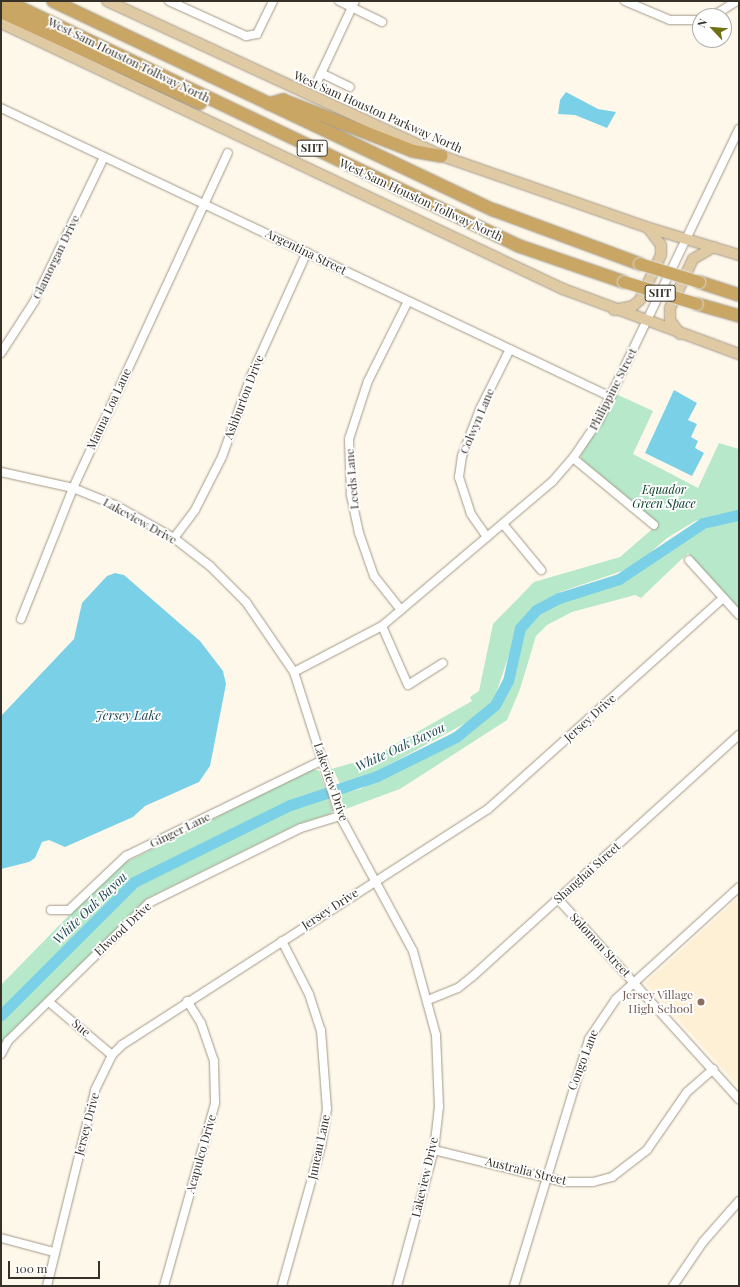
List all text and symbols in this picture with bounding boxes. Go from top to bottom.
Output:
north arrow [692,8,732,48]
street label: West Sam Houston Tollway North [45,14,213,106]
text: N [693,16,710,30]
street label: West Sam Houston Parkway North [291,68,465,156]
road number: SHT [296,139,328,157]
street label: West Sam Houston Tollway North [337,156,505,244]
street label: Glamorgan Drive [29,212,83,302]
street label: Argentina Street [263,226,349,278]
road number: SHT [644,284,676,302]
street label: Philippine Street [586,345,640,433]
street label: Ashburton Drive [221,353,267,441]
street label: Mauna Loa Lane [84,366,134,452]
street label: Colwyn Lane [457,386,497,456]
street label: Leeds Lane [342,448,362,510]
park label: Equador Green Space [632,483,696,511]
street label: Lakeview Drive [101,495,179,547]
street label: Jersey Drive [561,691,619,745]
water label: Jersey Lake [95,707,161,723]
water label: White Oak Bayou [353,719,447,775]
street label: Lakeview Drive [311,741,351,823]
street label: Ginger Lane [147,809,213,851]
street label: Shanghai Street [551,839,623,907]
water label: White Oak Bayou [50,869,130,947]
street label: Jersey Drive [299,885,361,933]
street label: Elwood Drive [92,899,154,959]
street label: Solomon Street [567,910,633,980]
place label: Jersey Village High School [622,988,693,1016]
marker: Jersey Village High School [696,997,706,1007]
street label: Sue [69,1016,93,1040]
street label: Congo Lane [565,1028,601,1092]
street label: Jersey Drive [72,1091,102,1157]
street label: Acapulco Drive [183,1113,219,1195]
street label: Juneau Lane [305,1113,333,1181]
street label: Lakeview Drive [409,1135,441,1219]
street label: Australia Street [484,1154,568,1188]
scale bar [10,1253,102,1279]
text: 100 m [15,1260,47,1276]

